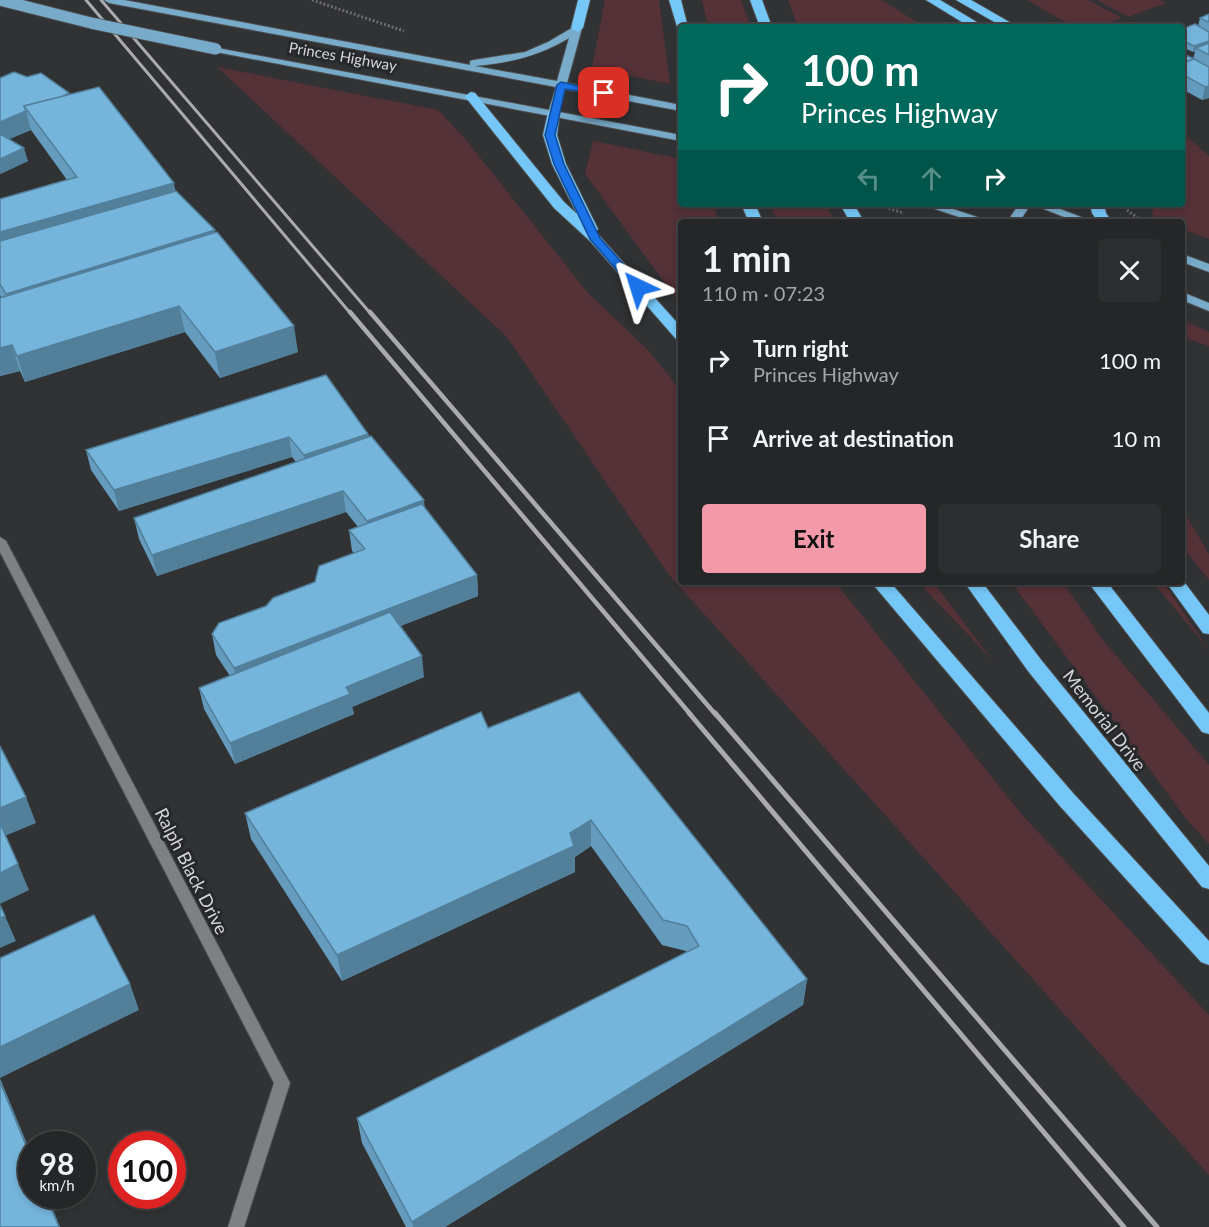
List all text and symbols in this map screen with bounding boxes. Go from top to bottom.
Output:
street label: Princes Highway [288,38,399,74]
text: 100 m [801,45,919,95]
icon: right [702,48,780,126]
pin [578,67,629,118]
icon: arrive [587,76,620,109]
text: Princes Highway [801,96,998,129]
icon: left [852,162,885,195]
icon: ahead [915,162,948,195]
icon: right [978,162,1011,195]
text: 1 min [702,236,791,280]
button: close [1098,239,1161,302]
position arrow [606,255,670,319]
text: 110 m · 07:23 [702,281,825,305]
text: Turn right [753,335,848,362]
icon: right [702,344,735,377]
text: 100 m [1099,347,1161,374]
text: Princes Highway [753,362,899,386]
icon: arrive [702,422,735,455]
text: Arrive at destination [753,425,954,452]
text: 10 m [1112,425,1161,452]
button: Exit [702,504,926,573]
button: Share [938,504,1161,573]
street label: Memorial Drive [1059,665,1151,775]
street label: Ralph Black Drive [151,804,233,938]
speed limit sign: 100 [108,1131,186,1209]
text: 98 [40,1145,74,1181]
text: km/h [39,1176,75,1194]

